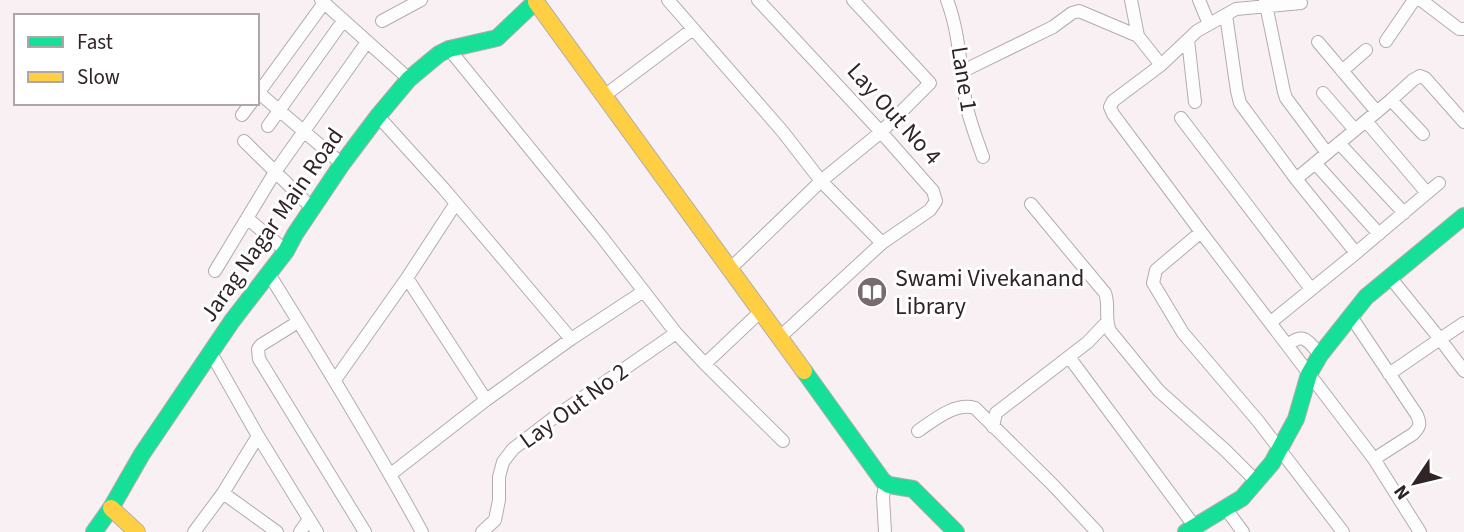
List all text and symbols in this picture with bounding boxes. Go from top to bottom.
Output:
legend [14,14,259,105]
text: Fast [77,27,113,57]
street label: Lane 1 [942,44,986,114]
street label: Lay Out No 4 [839,55,950,173]
text: Slow [77,62,120,92]
street label: Jarag Nagar Main Road [192,121,352,329]
place label: Swami Vivekanand Library [895,261,1084,324]
library icon: Swami Vivekanand Library [855,275,889,309]
street label: Lay Out No 2 [512,355,636,457]
north arrow [1380,448,1450,518]
text: N [1388,479,1417,505]

